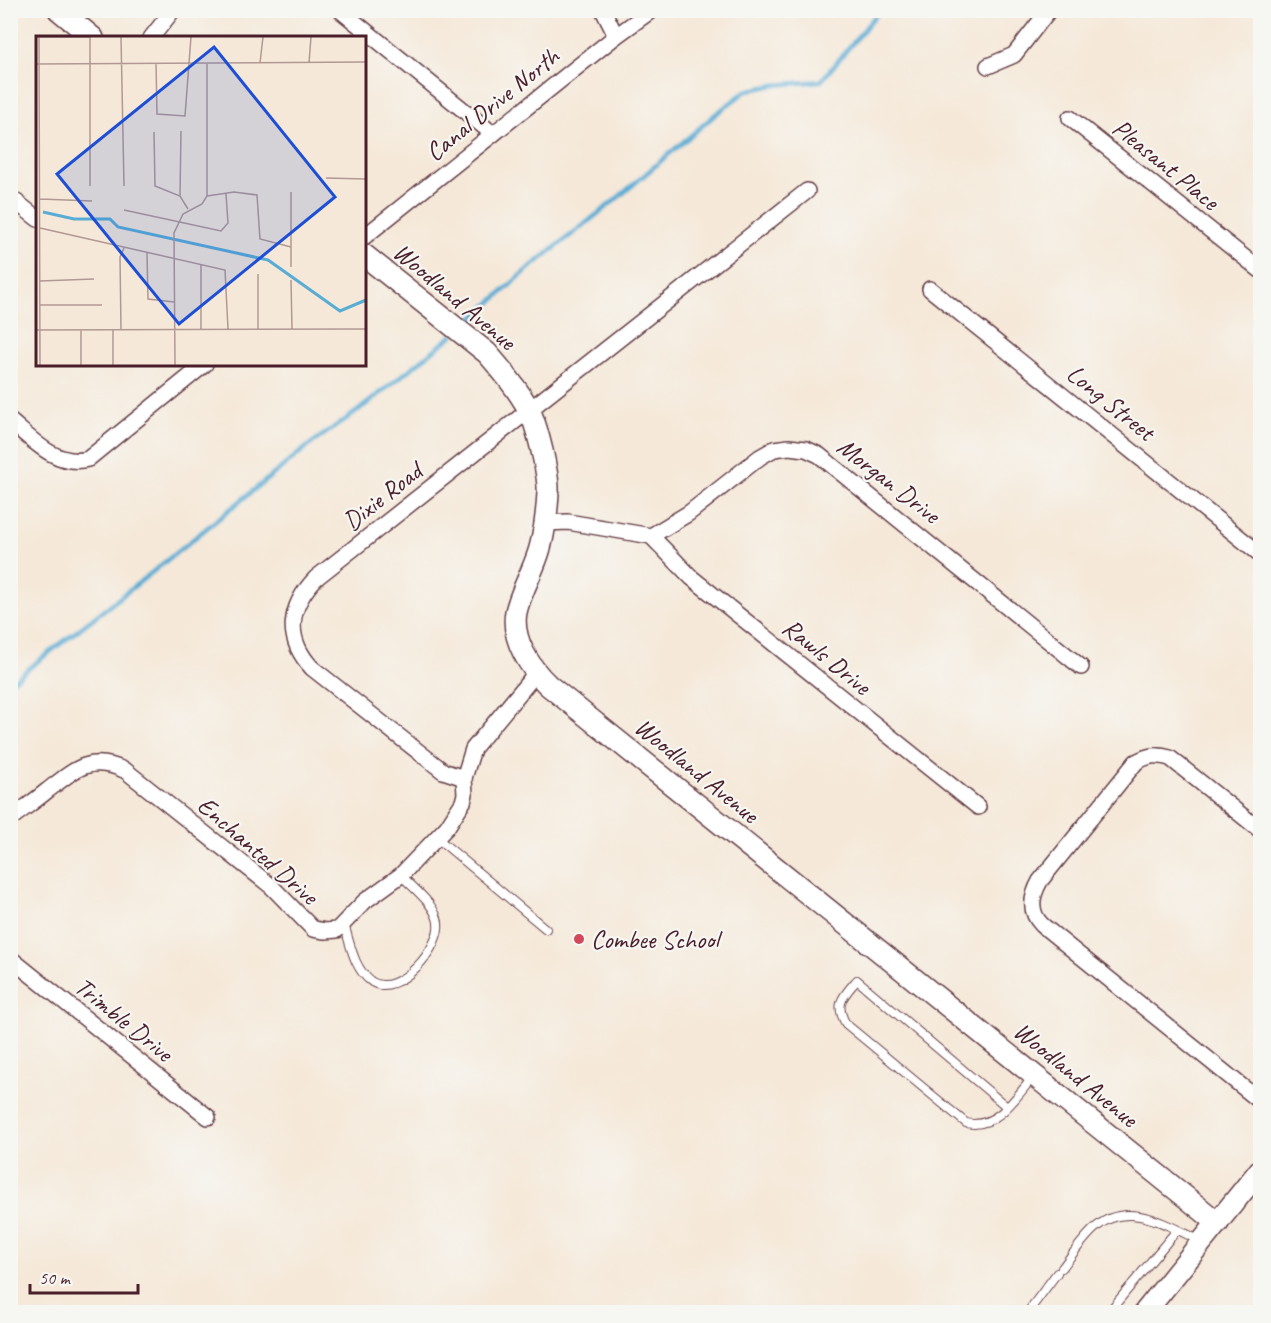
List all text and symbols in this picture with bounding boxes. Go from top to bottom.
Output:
inset map [36,36,366,366]
street label: Canal Drive North [419,39,568,168]
street label: Pleasant Place [1106,111,1227,218]
street label: Woodland Avenue [386,235,524,358]
street label: Long Street [1060,357,1163,449]
street label: Morgan Drive [831,430,949,532]
street label: Dixie Road [336,453,432,538]
street label: Rawls Drive [776,611,879,703]
street label: Woodland Avenue [628,710,767,832]
street label: Enchanted Drive [190,789,327,914]
place label: Combee School [591,923,723,956]
marker: Combee School [572,932,586,946]
street label: Trimble Drive [68,970,181,1071]
street label: Woodland Avenue [1007,1014,1146,1136]
scale bar [30,1257,138,1295]
text: 50 m [39,1267,72,1289]

